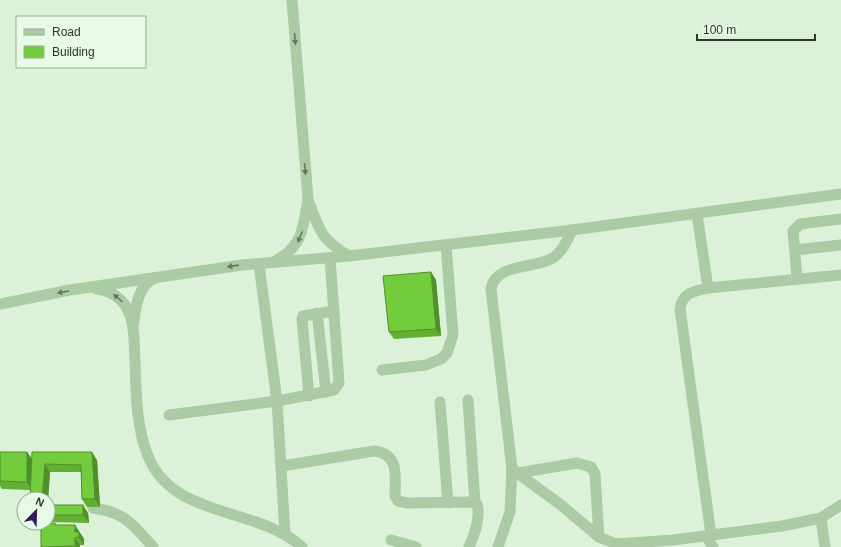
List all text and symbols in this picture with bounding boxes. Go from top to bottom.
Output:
legend [16,16,146,68]
scale bar [697,16,815,42]
text: 100 m [703,23,736,37]
text: Road [52,25,81,39]
one-way arrow [292,33,299,45]
text: Building [52,45,95,59]
one-way arrow [302,162,309,175]
one-way arrow [296,231,302,243]
one-way arrow [227,263,239,269]
one-way arrow [56,289,69,295]
one-way arrow [113,294,123,303]
north arrow [16,491,56,531]
text: N [34,495,46,509]

